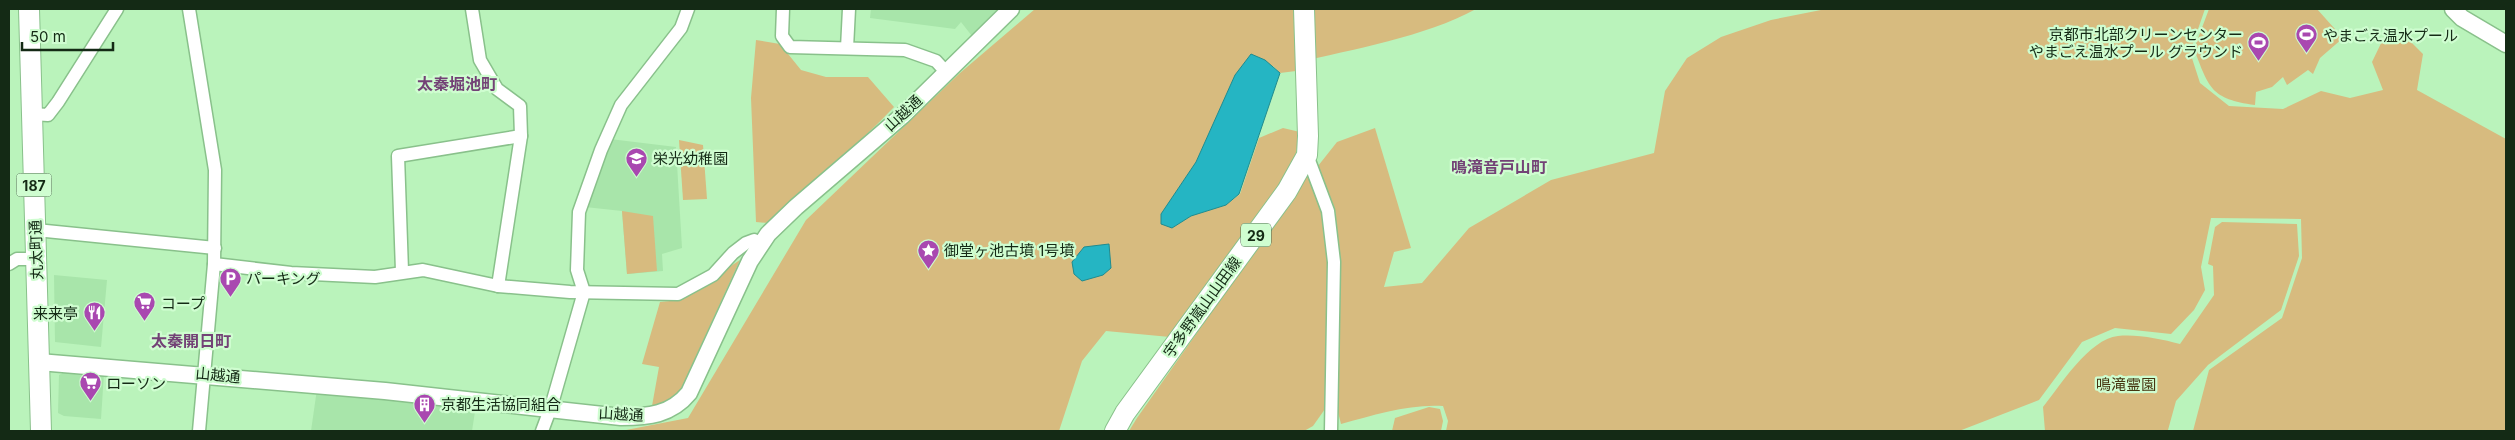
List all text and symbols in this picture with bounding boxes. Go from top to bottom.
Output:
scale bar [22,20,114,52]
sports icon: やまごえ温水プール [2295,23,2319,54]
place label: 京都市北部クリーンセンター やまごえ温水プール グラウンド [2029,25,2243,61]
place label: やまごえ温水プール [2323,26,2458,45]
text: 50 m [30,27,66,46]
sports icon: 京都市北部クリーンセンター やまごえ温水プール グラウンド [2247,31,2271,62]
district label: 太秦堀池町 [417,74,497,94]
street label: 山越通 [880,91,926,135]
school or university icon: 栄光幼稚園 [625,146,649,177]
place label: 栄光幼稚園 [653,149,728,168]
district label: 鳴滝音戸山町 [1451,157,1547,177]
road number: 187 [16,174,52,196]
street label: 丸太町通 [25,220,47,280]
road number: 29 [1241,224,1271,246]
place icon: 御堂ヶ池古墳 1号墳 [916,238,940,269]
place label: 御堂ヶ池古墳 1号墳 [944,241,1074,260]
street label: 宇多野嵐山山田線 [1159,253,1245,361]
parking icon: パーキング [218,266,242,297]
place label: パーキング [246,269,321,288]
supermarket icon: コープ [133,291,157,322]
place label: コープ [161,294,205,313]
restaurant icon: 来来亭 [82,301,106,332]
place label: 来来亭 [33,304,78,323]
district label: 太秦開日町 [151,331,231,351]
street label: 山越通 [195,364,241,386]
supermarket icon: ローソン [78,371,102,402]
place label: ローソン [106,374,166,393]
park label: 鳴滝霊園 [2096,375,2156,394]
building icon: 京都生活協同組合 [413,392,437,423]
place label: 京都生活協同組合 [441,395,561,414]
street label: 山越通 [598,403,644,425]

